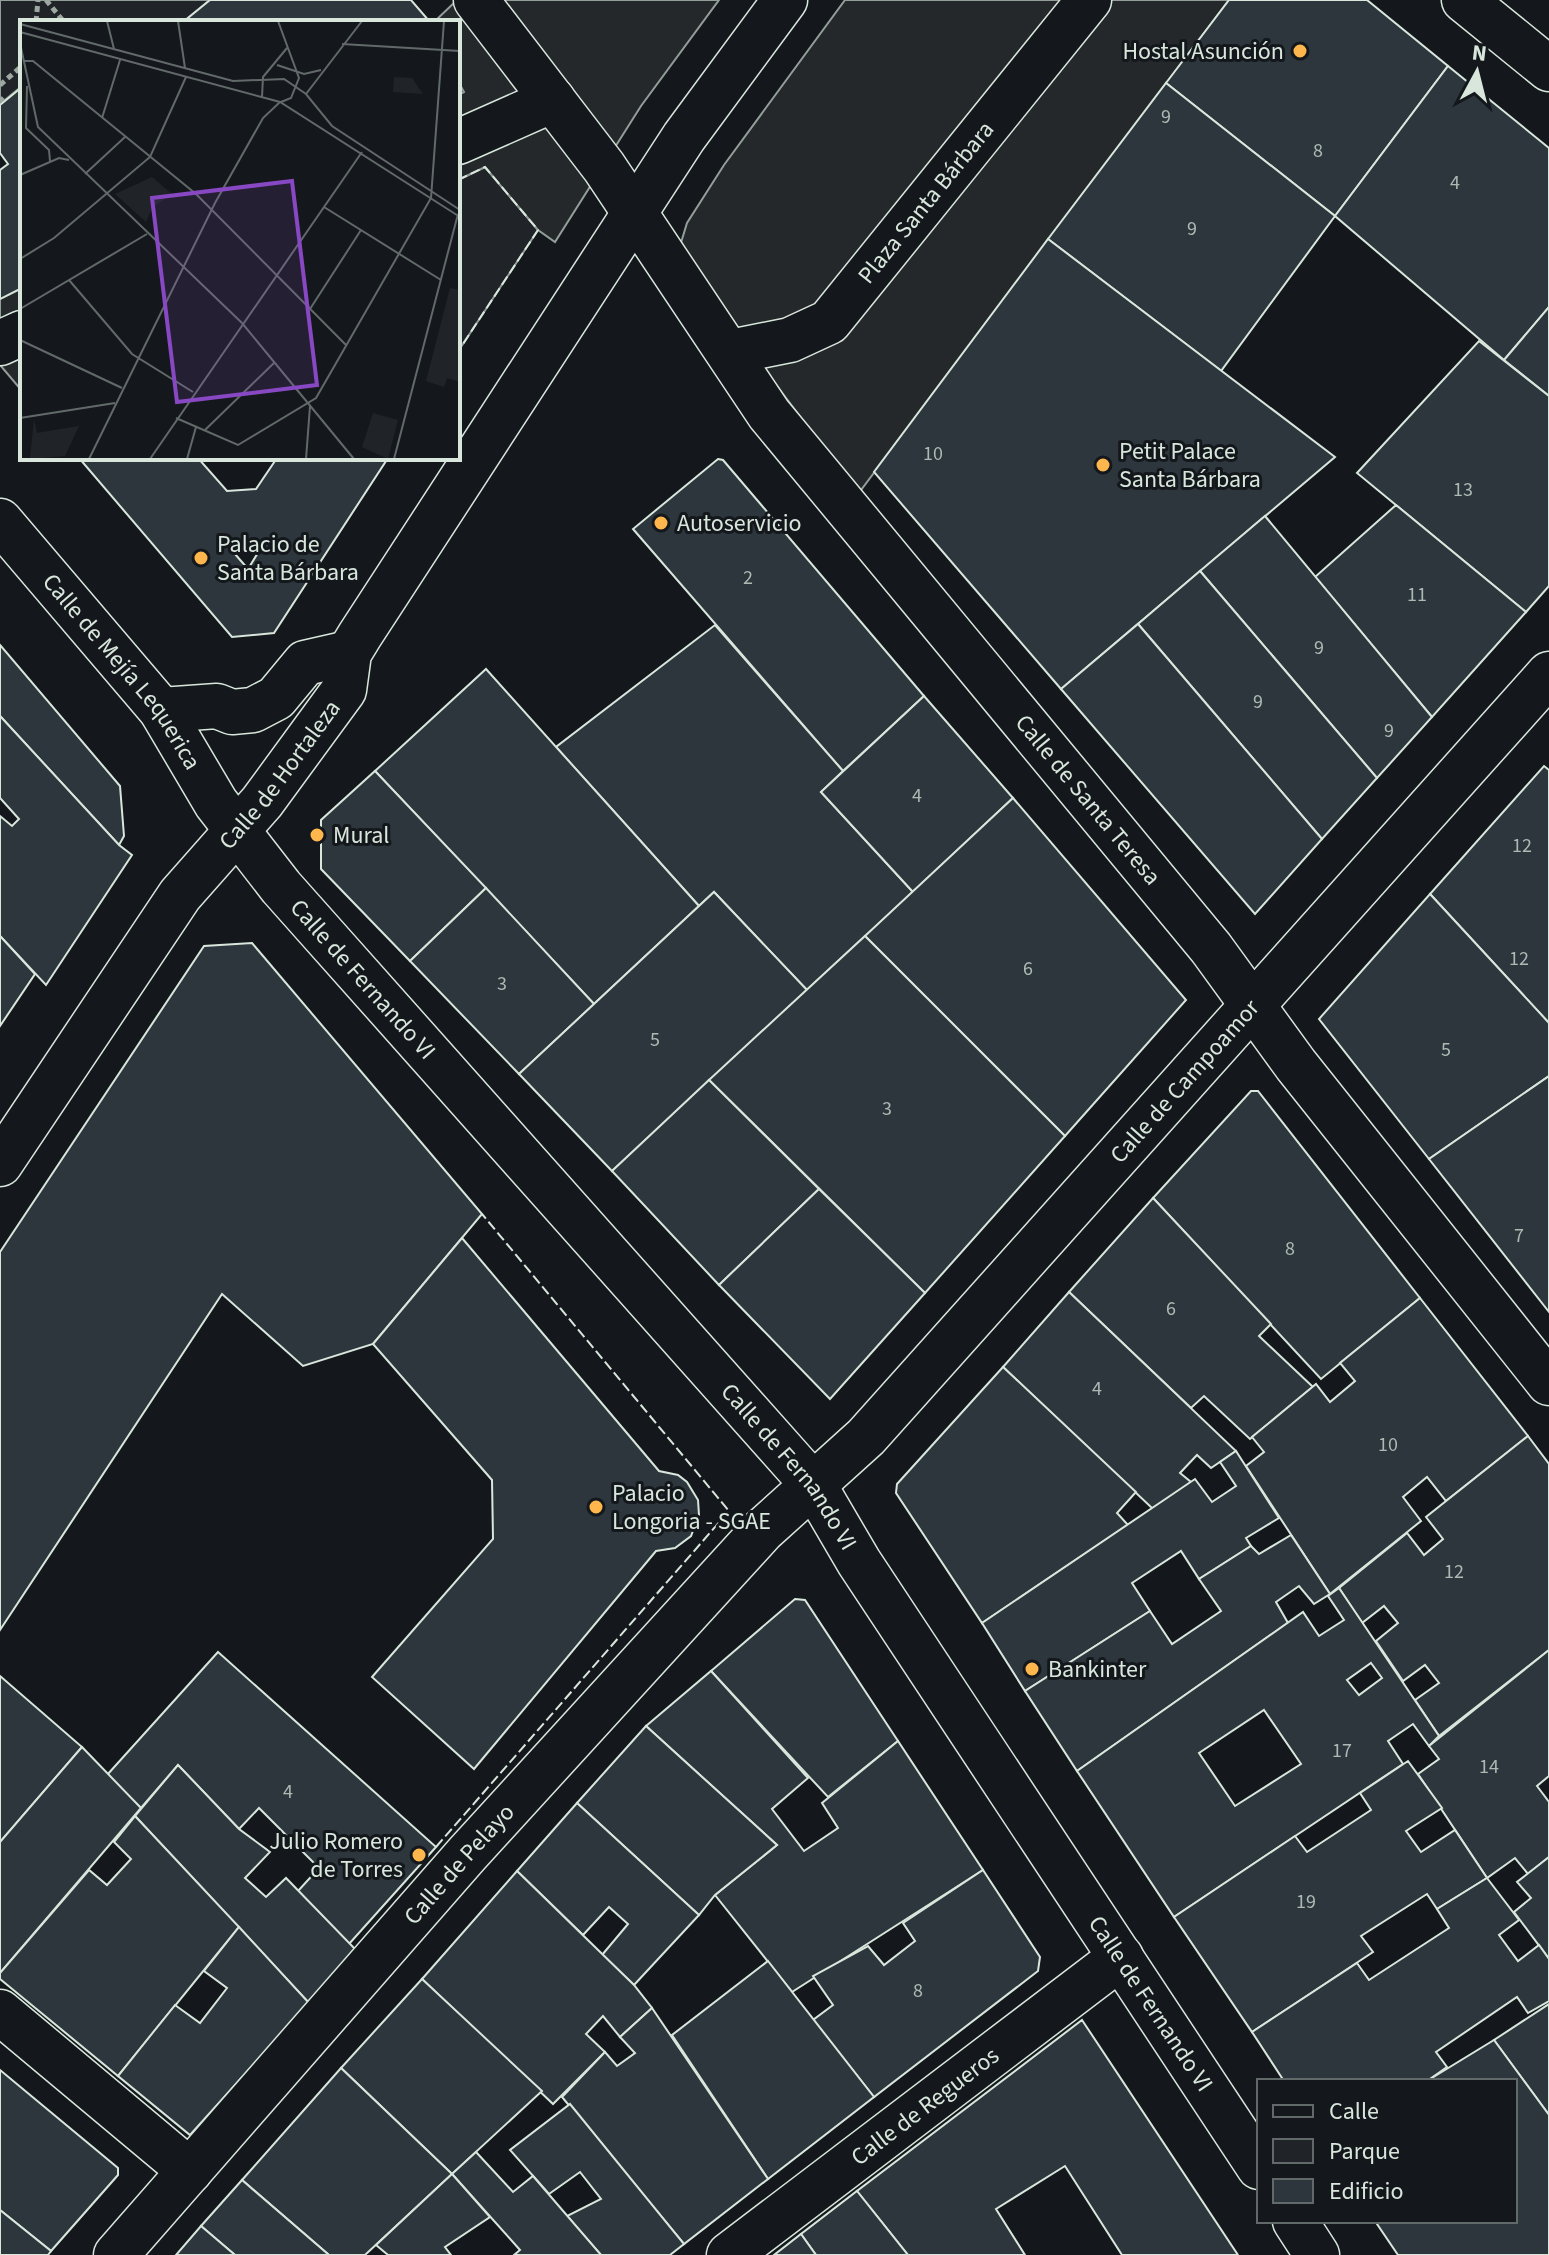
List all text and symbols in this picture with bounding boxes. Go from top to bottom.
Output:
inset map [20,20,460,460]
north arrow [1437,32,1517,112]
place label: Hostal Asunción [1122,34,1284,69]
text: N [1470,36,1489,70]
marker: Hostal Asunción [1291,42,1309,60]
house number: 9 [1161,103,1171,131]
street label: Plaza Santa Bárbara [849,114,1003,292]
house number: 8 [1313,137,1323,165]
house number: 4 [1450,169,1460,197]
house number: 9 [1187,215,1197,243]
place label: Petit Palace Santa Bárbara [1119,434,1261,497]
house number: 10 [923,440,943,468]
marker: Petit Palace Santa Bárbara [1094,456,1112,474]
house number: 13 [1453,476,1473,504]
place label: Autoservicio [677,506,802,541]
marker: Autoservicio [652,514,670,532]
place label: Palacio de Santa Bárbara [217,527,359,590]
marker: Palacio de Santa Bárbara [192,549,210,567]
house number: 2 [743,564,753,592]
street label: Calle de Mejía Lequerica [34,566,210,776]
house number: 11 [1407,581,1427,609]
house number: 9 [1314,634,1324,662]
house number: 9 [1253,688,1263,716]
street label: Calle de Hortaleza [211,693,349,858]
street label: Calle de Santa Teresa [1006,707,1169,893]
house number: 9 [1384,717,1394,745]
house number: 4 [912,782,922,810]
place label: Mural [333,818,389,853]
marker: Mural [308,826,326,844]
house number: 12 [1512,832,1532,860]
street label: Calle de Fernando VI [282,891,444,1068]
house number: 12 [1509,945,1529,973]
house number: 6 [1023,955,1033,983]
house number: 3 [497,970,507,998]
street label: Calle de Campoamor [1102,991,1268,1171]
house number: 5 [650,1026,660,1054]
house number: 5 [1441,1036,1451,1064]
house number: 3 [882,1095,892,1123]
house number: 7 [1514,1222,1524,1250]
house number: 8 [1285,1235,1295,1263]
house number: 6 [1166,1295,1176,1323]
street label: Calle de Fernando VI [712,1375,865,1557]
house number: 4 [1092,1375,1102,1403]
house number: 10 [1378,1431,1398,1459]
place label: Palacio Longoria - SGAE [612,1476,771,1539]
marker: Palacio Longoria - SGAE [587,1498,605,1516]
house number: 12 [1444,1558,1464,1586]
place label: Bankinter [1048,1652,1147,1687]
marker: Bankinter [1023,1660,1041,1678]
house number: 17 [1332,1737,1352,1765]
house number: 14 [1479,1753,1499,1781]
house number: 4 [283,1778,293,1806]
street label: Calle de Pelayo [396,1796,523,1933]
place label: Julio Romero de Torres [269,1824,403,1887]
marker: Julio Romero de Torres [410,1846,428,1864]
house number: 19 [1296,1888,1316,1916]
street label: Calle de Fernando VI [1079,1909,1222,2099]
house number: 8 [913,1977,923,2005]
street label: Calle de Regueros [844,2039,1007,2174]
legend [1257,2079,1517,2223]
text: Calle [1329,2094,1379,2129]
text: Parque [1329,2134,1400,2169]
text: Edificio [1329,2174,1403,2209]

